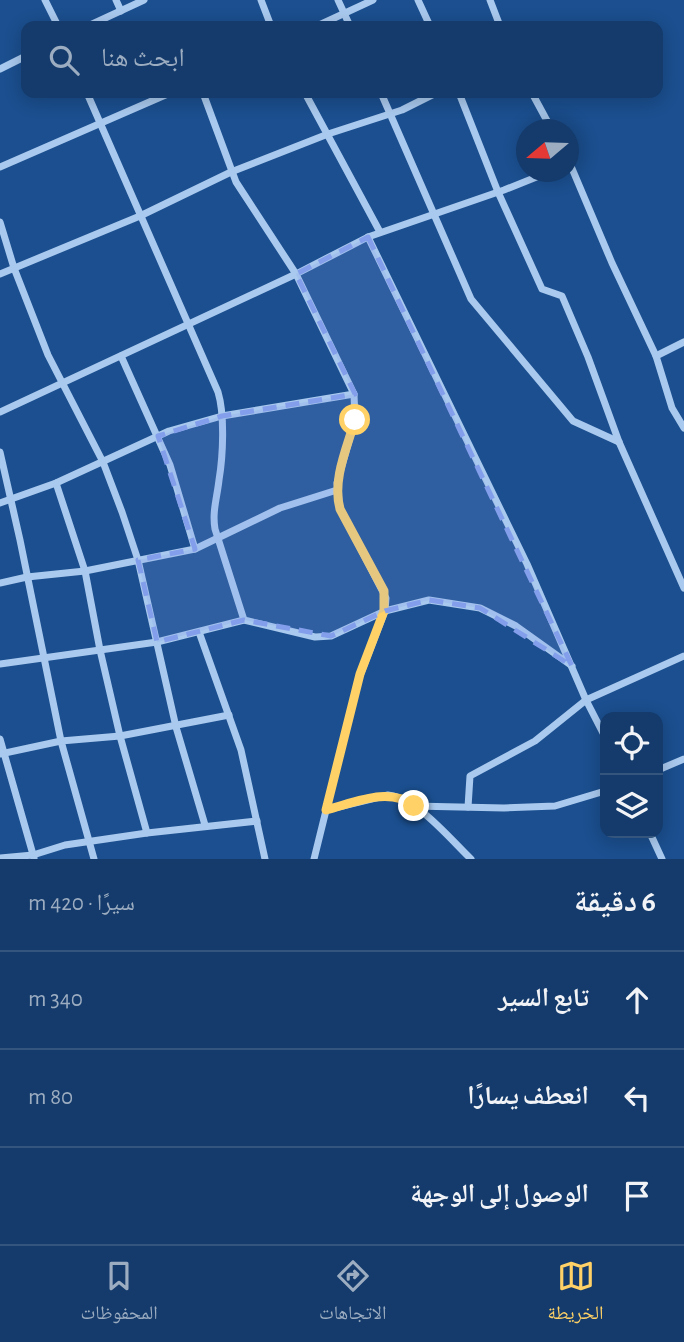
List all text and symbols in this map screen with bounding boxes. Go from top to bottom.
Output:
search box [21,21,663,98]
icon: search [45,41,83,79]
text: ابحث هنا [101,45,185,71]
north arrow [516,119,579,182]
route start [339,404,370,435]
map controls [600,712,663,838]
button: locate [600,712,663,775]
button: layers [600,775,663,838]
route end [398,790,429,821]
text: 6 دقيقة [574,887,656,917]
text: سيرًا · 420 m [28,892,135,915]
icon: ahead [618,981,656,1019]
text: تابع السير [498,985,589,1011]
text: 340 m [28,988,83,1011]
icon: left [618,1079,656,1117]
text: انعطف يسارًا [467,1083,589,1109]
text: 80 m [28,1086,73,1109]
icon: arrive [618,1177,656,1215]
text: الوصول إلى الوجهة [410,1181,589,1207]
tab: المحفوظات [81,1257,158,1331]
tab: الاتجاهات [319,1257,386,1331]
tab: الخريطة [548,1257,603,1331]

